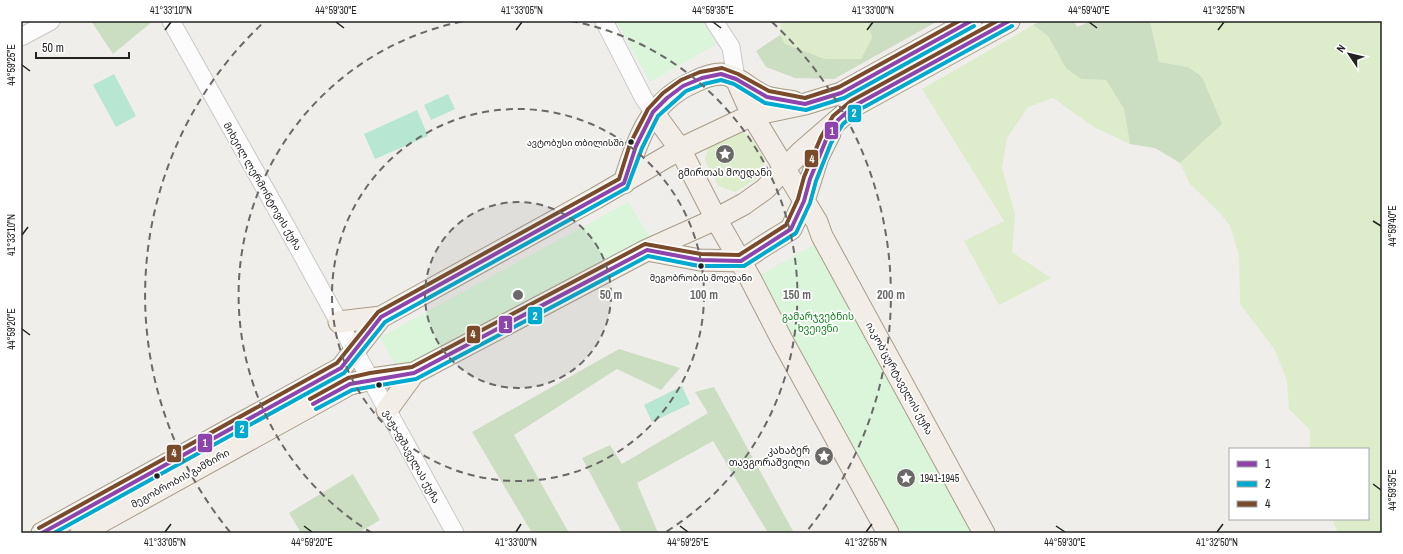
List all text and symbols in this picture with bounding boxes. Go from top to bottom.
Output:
text: 41°33'10"N [150,4,192,17]
text: 44°59'30"E [315,4,357,17]
text: 41°33'05"N [501,4,543,17]
text: 44°59'35"E [692,4,734,17]
text: 41°33'00"N [852,4,894,17]
text: 44°59'40"E [1068,4,1110,17]
text: 41°32'55"N [1203,4,1245,17]
scale bar [36,34,129,60]
north arrow [1329,34,1369,74]
text: 50 m [42,40,64,56]
text: N [1333,42,1348,55]
text: 44°59'25"E [5,44,18,86]
line badge: 2 [847,104,862,123]
text: 2 [851,106,857,120]
street label: მიხეილ ლერმონტოვის ქუჩა [220,120,305,253]
line badge: 1 [824,121,839,140]
text: 1 [829,124,835,138]
place label: ავტობუსი თბილისში [527,137,624,149]
marker: ავტობუსი თბილისში [626,137,636,147]
place icon: გმირთას მოედანი [714,143,736,165]
line badge: 4 [804,149,819,168]
text: 4 [809,152,815,166]
place label: გმირთას მოედანი [678,166,772,179]
text: 44°59'40"E [1386,205,1399,247]
text: 41°33'10"N [5,214,18,256]
marker: მეგობრობის მოედანი [696,261,706,271]
place label: მეგობრობის მოედანი [650,272,752,284]
text: 50 m [600,287,622,303]
text: 100 m [690,287,718,303]
text: 150 m [783,287,811,303]
text: 200 m [877,287,905,303]
centre of rings [511,288,525,302]
line badge: 2 [527,306,543,325]
text: 44°59'20"E [5,308,18,350]
text: 2 [532,309,538,323]
park label: გამარჯვებნის ხვეივნი [782,310,854,335]
line badge: 1 [498,315,513,334]
text: 1 [503,318,509,332]
street label: იაკობ ცურტაველის ქუჩა [863,320,936,437]
line badge: 4 [466,325,481,344]
text: 4 [470,327,476,341]
unlabelled marker [374,380,384,390]
street label: ვაჟა-ფშაველას ქუჩა [380,407,443,505]
line badge: 2 [234,420,249,439]
text: 2 [239,422,245,436]
line badge: 1 [197,433,213,453]
text: 1 [202,436,208,450]
line badge: 4 [166,444,182,463]
place label: კახაბერ თავგორაშვილი [729,444,810,469]
place icon: კახაბერ თავგორაშვილი [813,445,835,467]
street label: მეგობრობის გამზირი [129,446,232,511]
text: 4 [171,446,177,460]
legend [1229,448,1369,520]
text: 1 [1265,456,1271,472]
place icon: 1941-1945 [895,467,917,489]
text: 44°59'35"E [1386,469,1399,511]
unlabelled marker [152,471,162,481]
place label: 1941-1945 [920,472,960,485]
text: 2 [1265,476,1270,492]
text: 4 [1265,496,1271,512]
text: 41°33'05"N [144,536,186,549]
text: 44°59'20"E [291,536,333,549]
text: 41°33'00"N [495,536,537,549]
text: 44°59'25"E [667,536,709,549]
text: 41°32'55"N [845,536,887,549]
text: 44°59'30"E [1044,536,1086,549]
text: 41°32'50"N [1196,536,1238,549]

